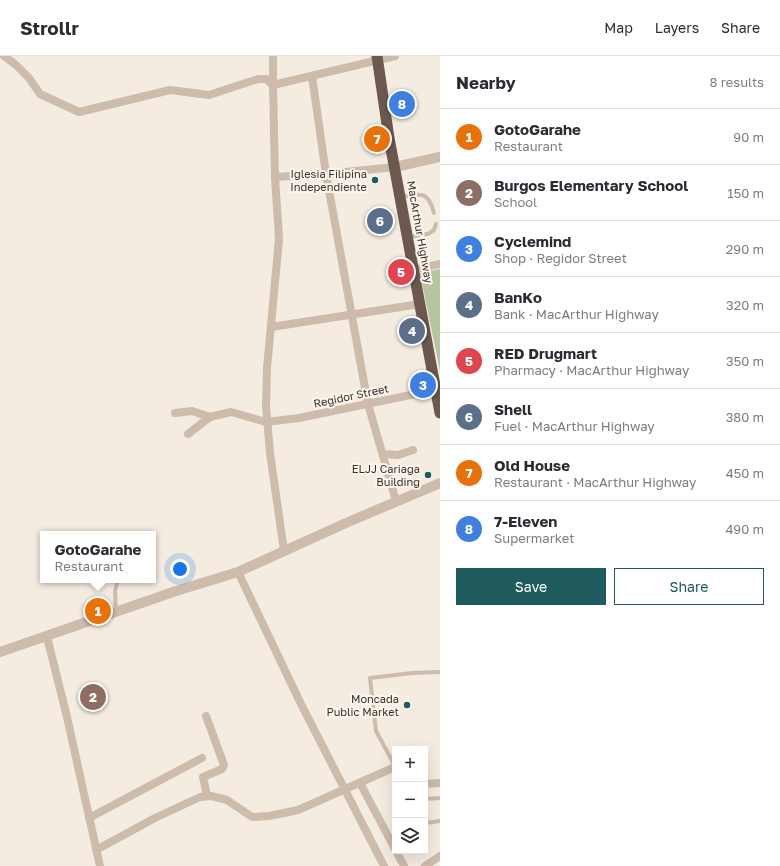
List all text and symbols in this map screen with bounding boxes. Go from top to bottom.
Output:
text: Strollr [20,16,79,39]
text: Map [604,19,633,36]
text: Layers [655,19,699,36]
text: Share [721,19,760,36]
text: Nearby [456,72,516,93]
text: 8 results [710,74,764,90]
pin: 8 [389,89,415,119]
text: GotoGarahe [494,120,581,138]
pin: 7 [364,124,390,154]
text: 1 [466,129,472,145]
text: 90 m [733,129,764,145]
text: Restaurant [494,138,563,154]
place label: Iglesia Filipina Independiente [290,167,367,193]
marker: Iglesia Filipina Independiente [370,175,380,185]
text: Burgos Elementary School [494,176,688,194]
street label: MacArthur Highway [405,180,436,284]
text: 2 [465,185,473,201]
text: 150 m [727,185,764,201]
text: School [494,194,537,210]
pin: 6 [367,206,393,236]
text: Cyclemind [494,232,571,250]
text: 3 [465,241,473,257]
text: 290 m [726,241,764,257]
text: Shop · Regidor Street [494,250,627,266]
pin: 5 [388,257,414,287]
text: BanKo [494,288,542,306]
text: 4 [465,297,473,313]
text: 320 m [726,297,764,313]
text: Bank · MacArthur Highway [494,306,659,322]
pin: 4 [399,316,425,346]
text: RED Drugmart [494,344,597,362]
text: 5 [465,353,473,369]
text: 350 m [726,353,764,369]
text: Pharmacy · MacArthur Highway [494,362,689,378]
pin: 3 [410,370,436,400]
street label: Regidor Street [312,381,390,410]
text: Shell [494,400,532,418]
text: 6 [465,409,473,425]
text: 380 m [726,409,764,425]
text: Fuel · MacArthur Highway [494,418,655,434]
text: Old House [494,456,570,474]
place label: ELJJ Cariaga Building [352,462,420,488]
text: 7 [465,465,473,481]
text: 450 m [726,465,764,481]
marker: ELJJ Cariaga Building [423,470,433,480]
text: Restaurant · MacArthur Highway [494,474,696,490]
text: 7-Eleven [494,512,557,530]
text: 8 [465,521,473,537]
text: 490 m [725,521,764,537]
text: Supermarket [494,530,575,546]
popup [40,531,156,583]
text: GotoGarahe [55,540,141,558]
text: Restaurant [55,558,123,574]
your location [170,559,190,579]
button: Save [456,568,606,605]
button: Share [614,568,764,605]
pin: 1 [85,596,111,626]
pin: 2 [80,682,106,712]
place label: Moncada Public Market [326,692,399,718]
marker: Moncada Public Market [402,700,412,710]
map controls [392,746,428,854]
button: + [392,746,428,782]
button: − [392,782,428,818]
button: layers [392,818,428,854]

